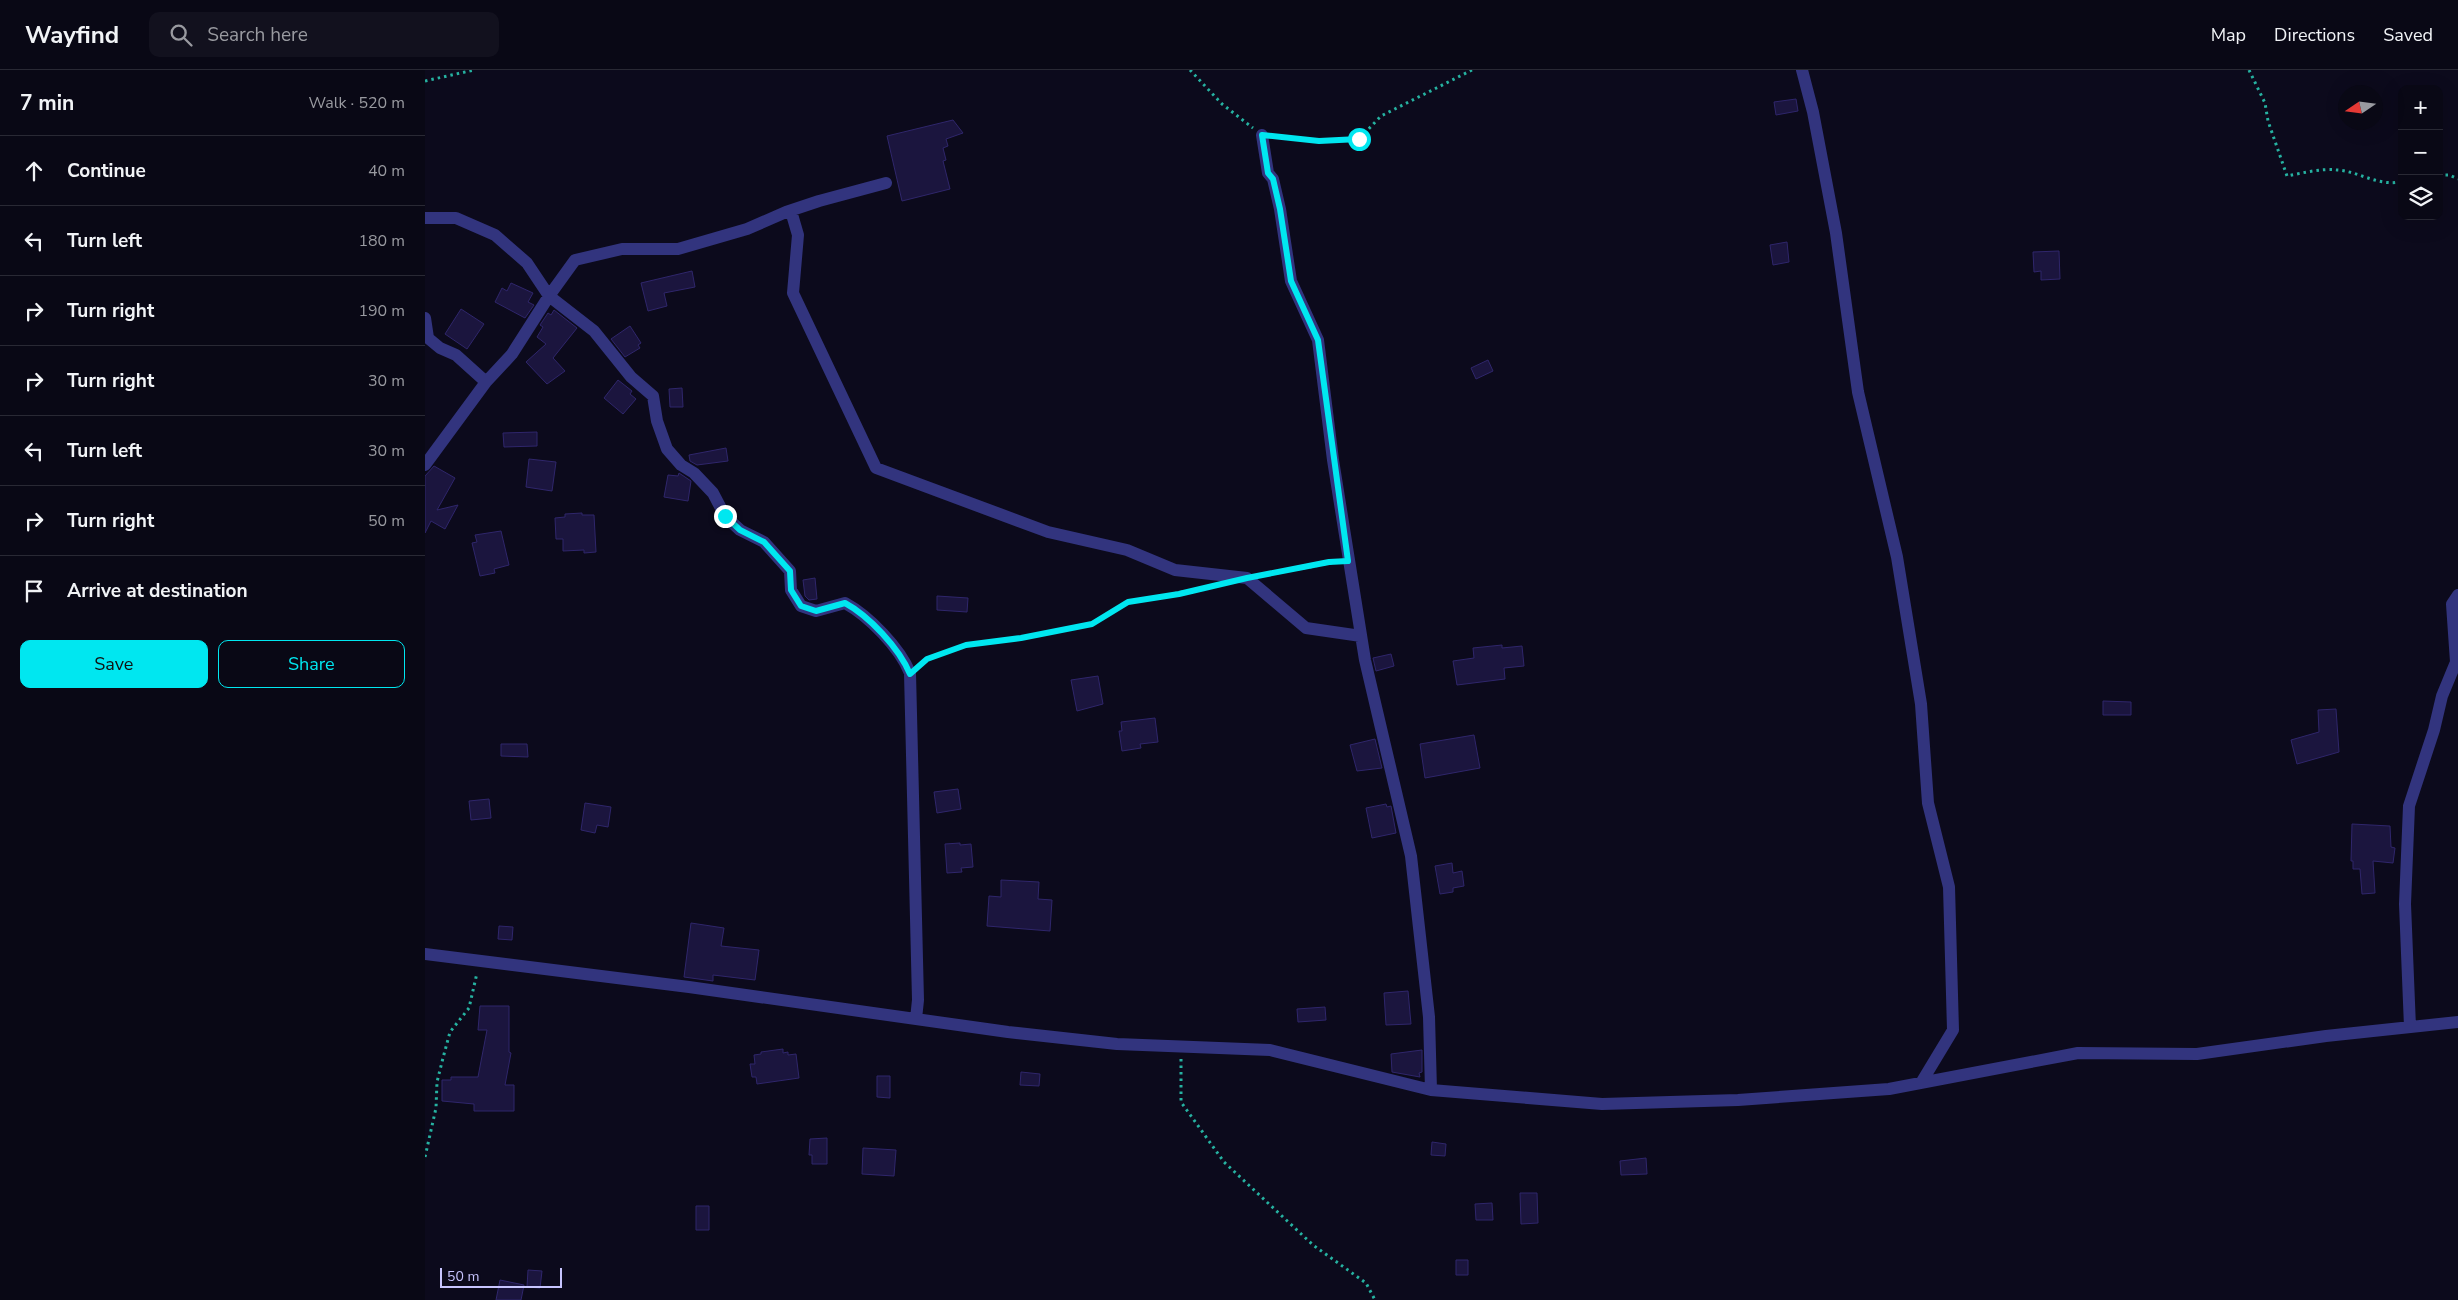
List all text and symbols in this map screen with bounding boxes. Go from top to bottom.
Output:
search box [149,12,499,57]
text: Wayfind [25,19,119,51]
icon: search [167,21,195,49]
text: Search here [207,22,308,48]
text: Map [2211,23,2246,47]
text: Directions [2274,23,2355,47]
text: Saved [2383,23,2433,47]
north arrow [2338,85,2383,130]
map controls [2398,85,2443,220]
button: + [2398,85,2443,130]
text: 7 min [20,89,74,117]
text: Walk · 520 m [309,92,405,114]
route start [1348,128,1371,151]
button: − [2398,130,2443,175]
icon: ahead [20,157,48,185]
text: Continue [67,158,146,184]
text: 40 m [368,160,405,182]
button: layers [2398,175,2443,220]
icon: left [20,227,48,255]
text: Turn left [67,228,142,254]
text: 180 m [358,230,405,252]
icon: right [20,297,48,325]
text: Turn right [67,298,154,324]
text: 190 m [358,300,405,322]
icon: right [20,367,48,395]
text: Turn right [67,368,154,394]
text: 30 m [368,370,405,392]
icon: left [20,437,48,465]
text: Turn left [67,438,142,464]
text: 30 m [368,440,405,462]
route end [714,505,737,528]
icon: right [20,507,48,535]
text: Turn right [67,508,154,534]
text: 50 m [368,510,405,532]
icon: arrive [20,577,48,605]
text: Arrive at destination [67,578,248,604]
button: Save [20,640,208,688]
button: Share [218,640,405,688]
scale bar [440,1265,563,1288]
text: 50 m [447,1267,479,1286]

